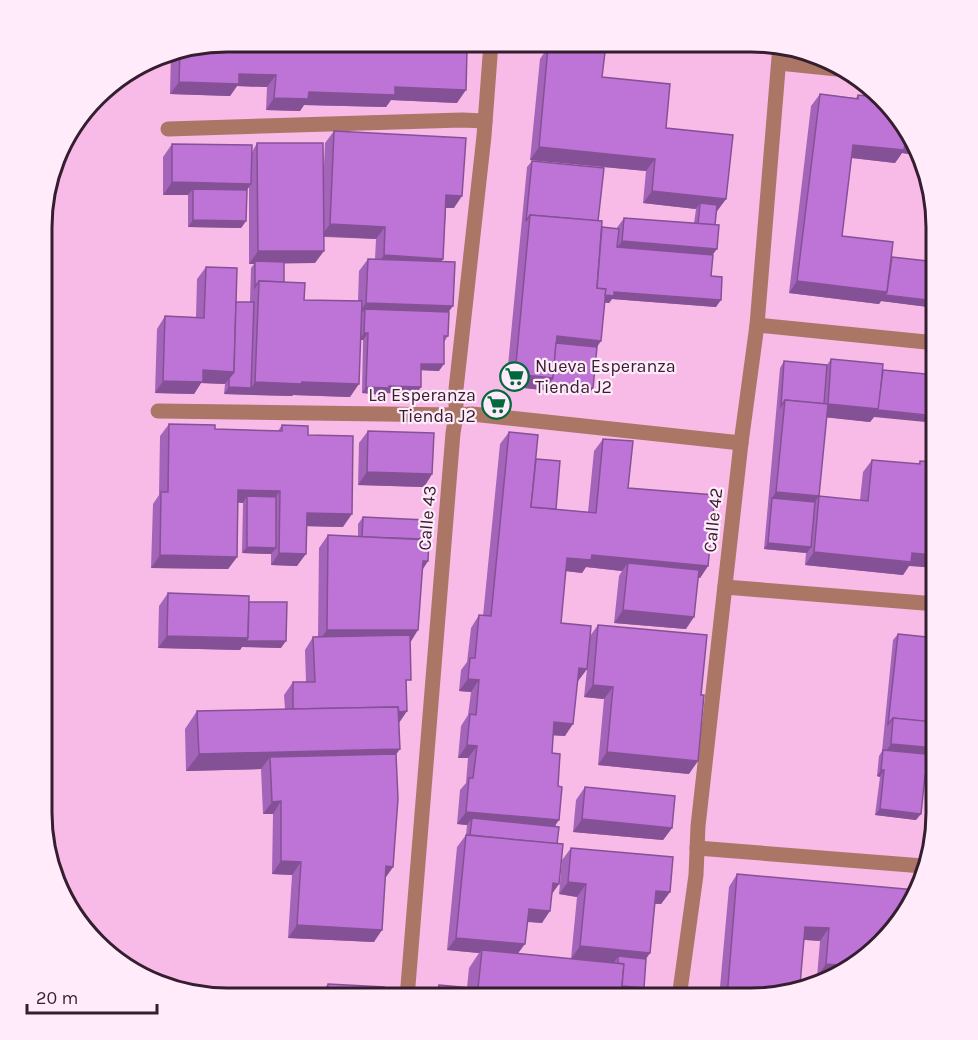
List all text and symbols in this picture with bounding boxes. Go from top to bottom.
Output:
place label: Nueva Esperanza Tienda J2 [535,355,676,398]
supermarket icon: Nueva Esperanza Tienda J2 [498,360,530,392]
place label: La Esperanza Tienda J2 [368,384,476,427]
supermarket icon: La Esperanza Tienda J2 [481,389,513,421]
street label: Calle 43 [413,485,441,551]
street label: Calle 42 [699,487,727,553]
scale bar [27,977,158,1015]
text: 20 m [36,987,78,1009]

